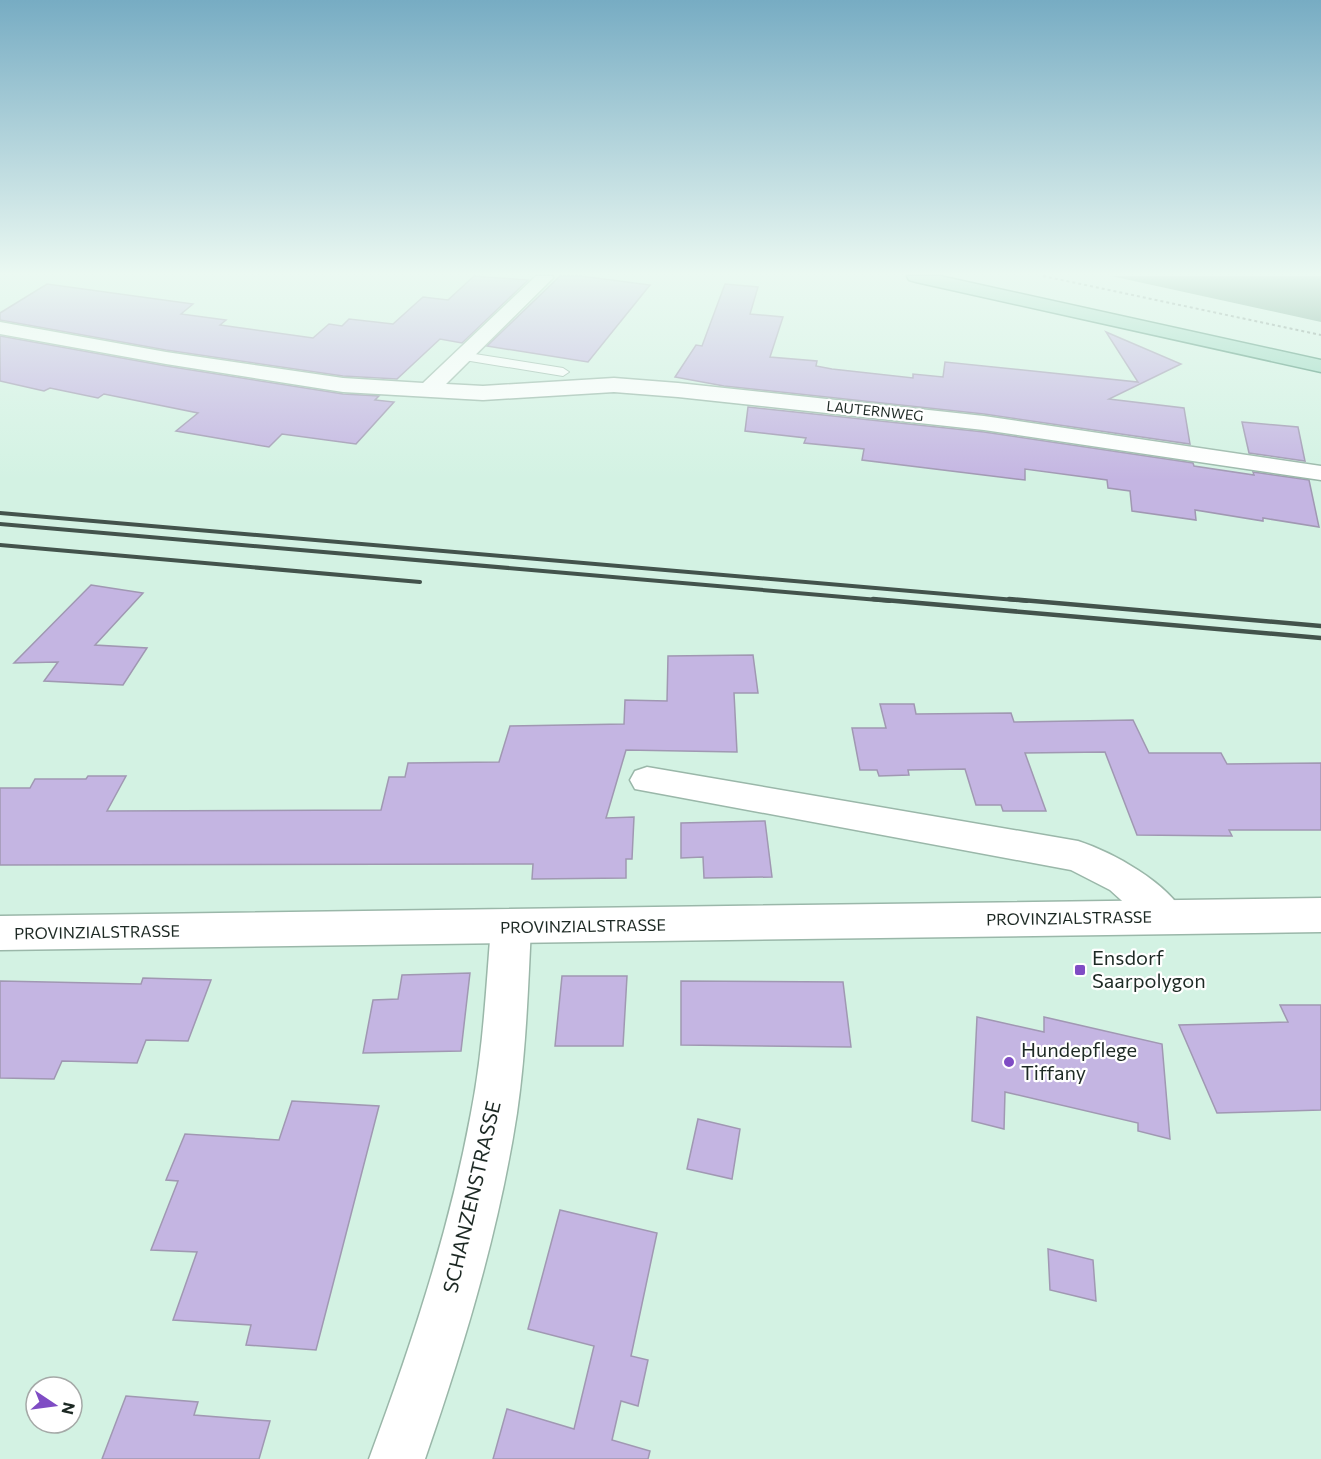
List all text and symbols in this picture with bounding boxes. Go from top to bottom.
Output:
street label: LAUTERNWEG [826,397,924,424]
street label: PROVINZIALSTRASSE [986,907,1152,928]
street label: PROVINZIALSTRASSE [500,915,666,936]
street label: PROVINZIALSTRASSE [14,921,180,942]
place label: Ensdorf Saarpolygon [1092,945,1206,992]
marker: Ensdorf Saarpolygon [1073,963,1087,977]
place label: Hundepflege Tiffany [1021,1037,1137,1084]
marker: Hundepflege Tiffany [1002,1055,1016,1069]
street label: SCHANZENSTRASSE [437,1098,505,1295]
north arrow [24,1375,84,1435]
text: N [58,1401,80,1416]

